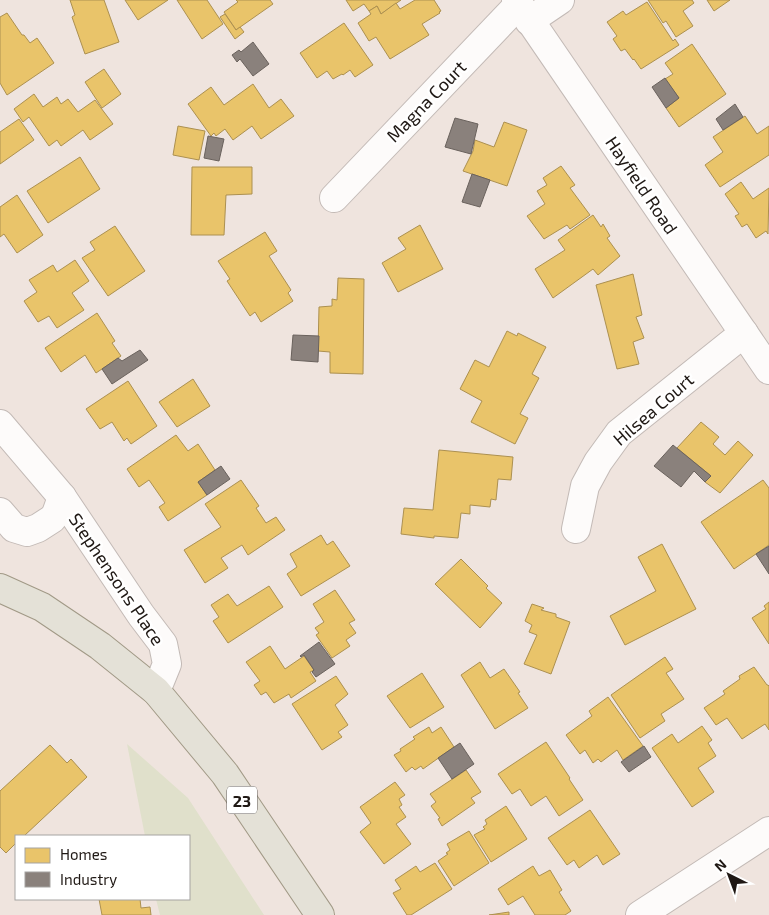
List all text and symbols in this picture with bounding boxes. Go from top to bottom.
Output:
street label: Magna Court [382,56,470,146]
street label: Hayfield Road [601,132,683,238]
street label: Hilsea Court [608,368,698,450]
street label: Stephensons Place [65,509,169,649]
road number: 23 [227,786,257,814]
legend [15,835,190,900]
text: Homes [60,845,107,863]
north arrow [704,850,754,900]
text: N [711,855,729,875]
text: Industry [60,870,117,888]

